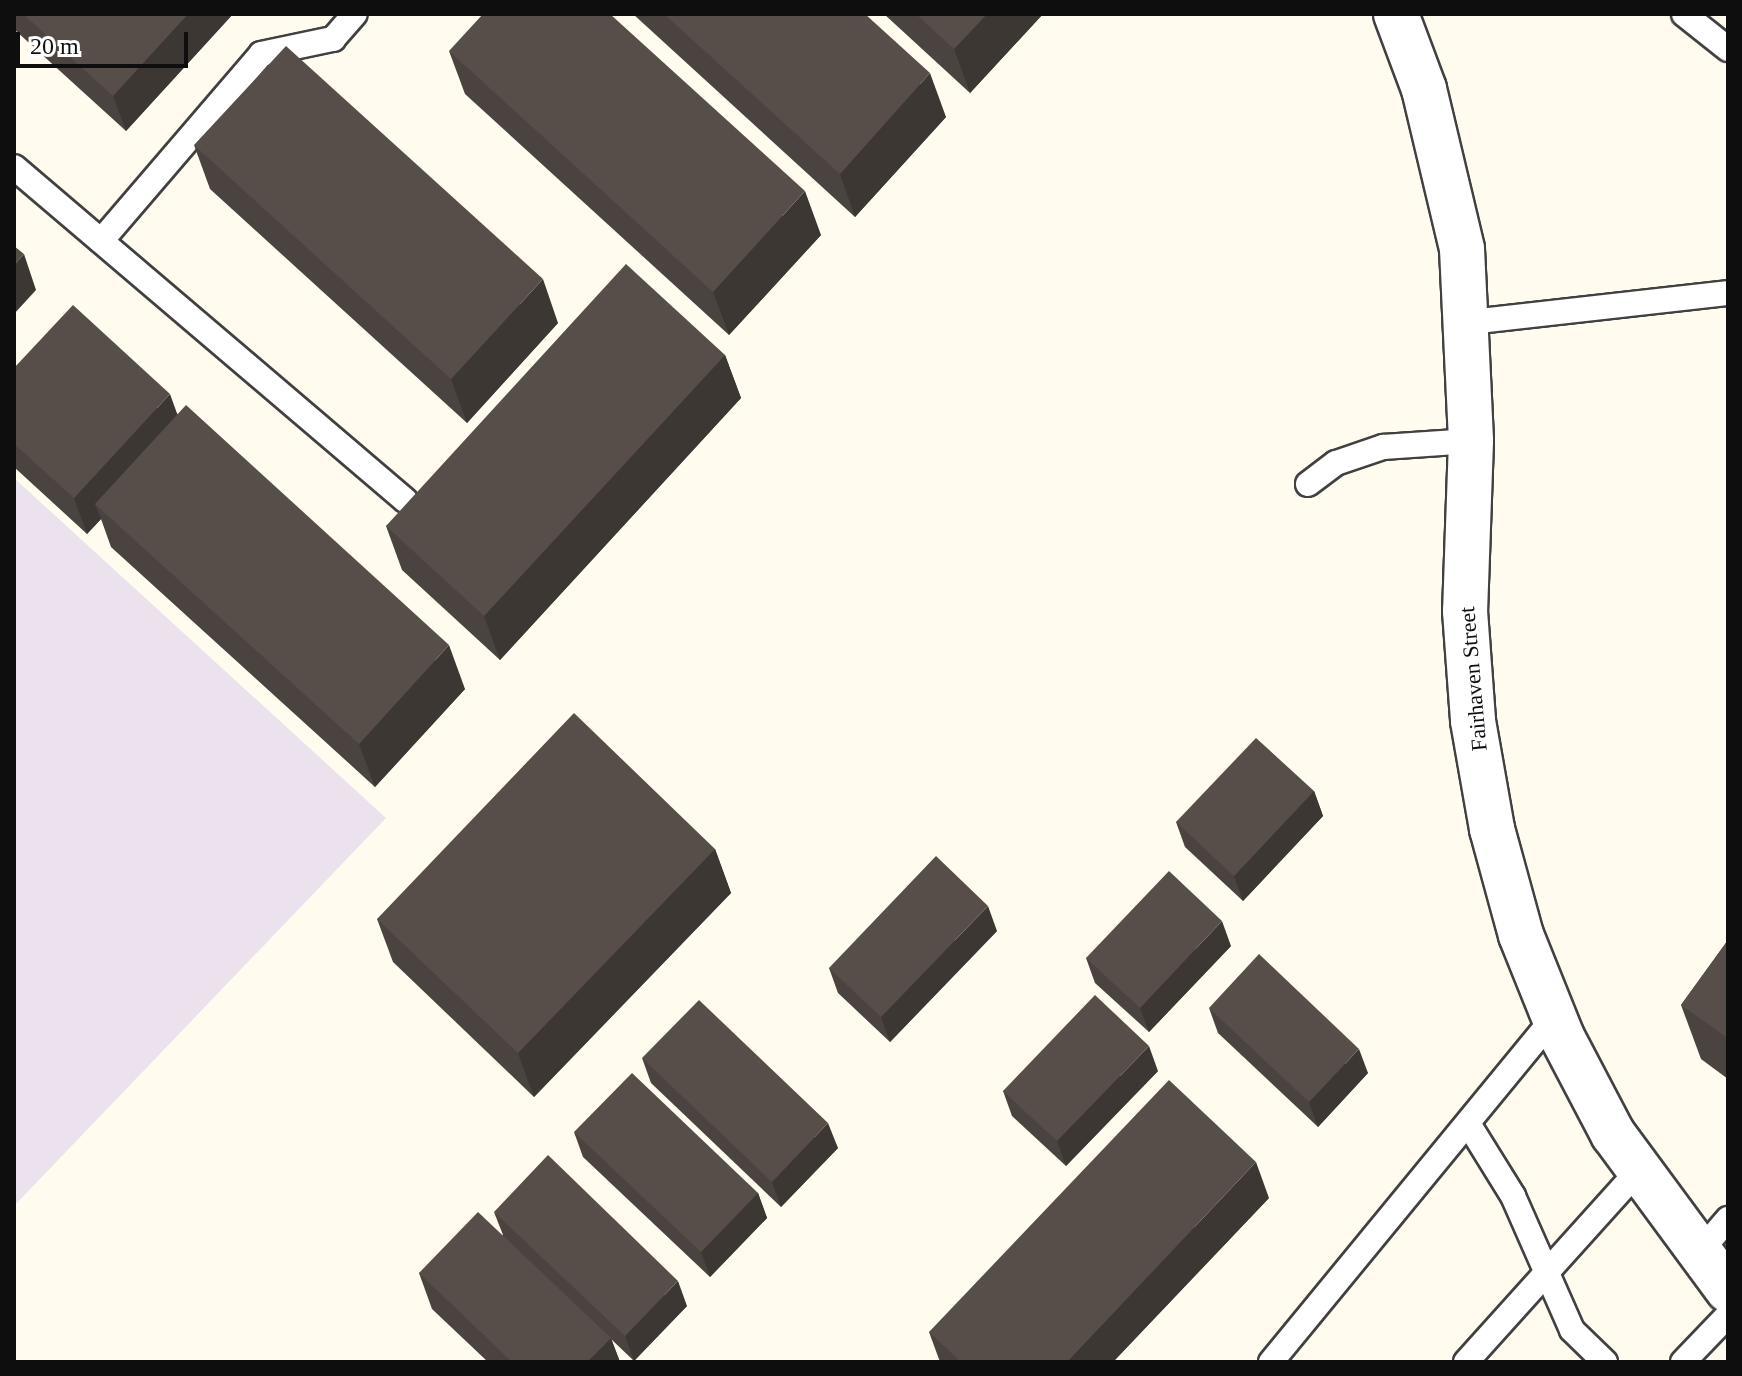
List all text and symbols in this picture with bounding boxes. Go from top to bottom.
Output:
scale bar [20,16,192,66]
text: 20 m [30,33,79,59]
street label: Fairhaven Street [1454,606,1492,752]

